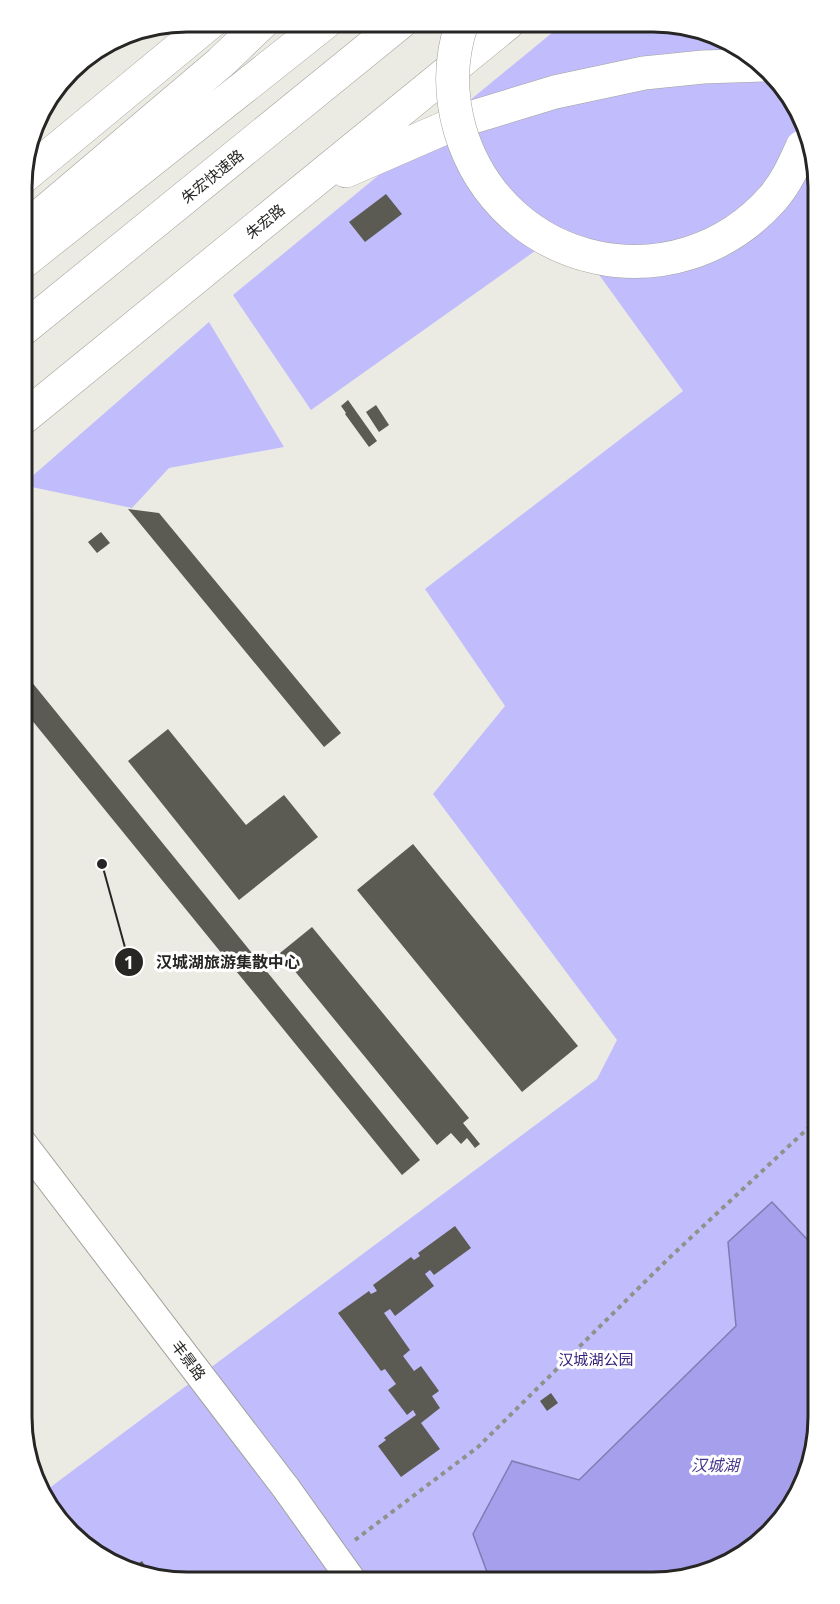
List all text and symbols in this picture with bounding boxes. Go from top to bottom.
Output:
street label: 朱宏快速路 [177,145,247,207]
street label: 朱宏路 [241,199,289,243]
callout: 汉城湖旅游集散中心 [114,945,312,979]
text: 1 [124,950,134,974]
text: 汉城湖旅游集散中心 [156,951,300,973]
street label: 丰景路 [167,1336,211,1384]
park label: 汉城湖公园 [558,1349,634,1369]
water label: 汉城湖 [691,1454,742,1476]

